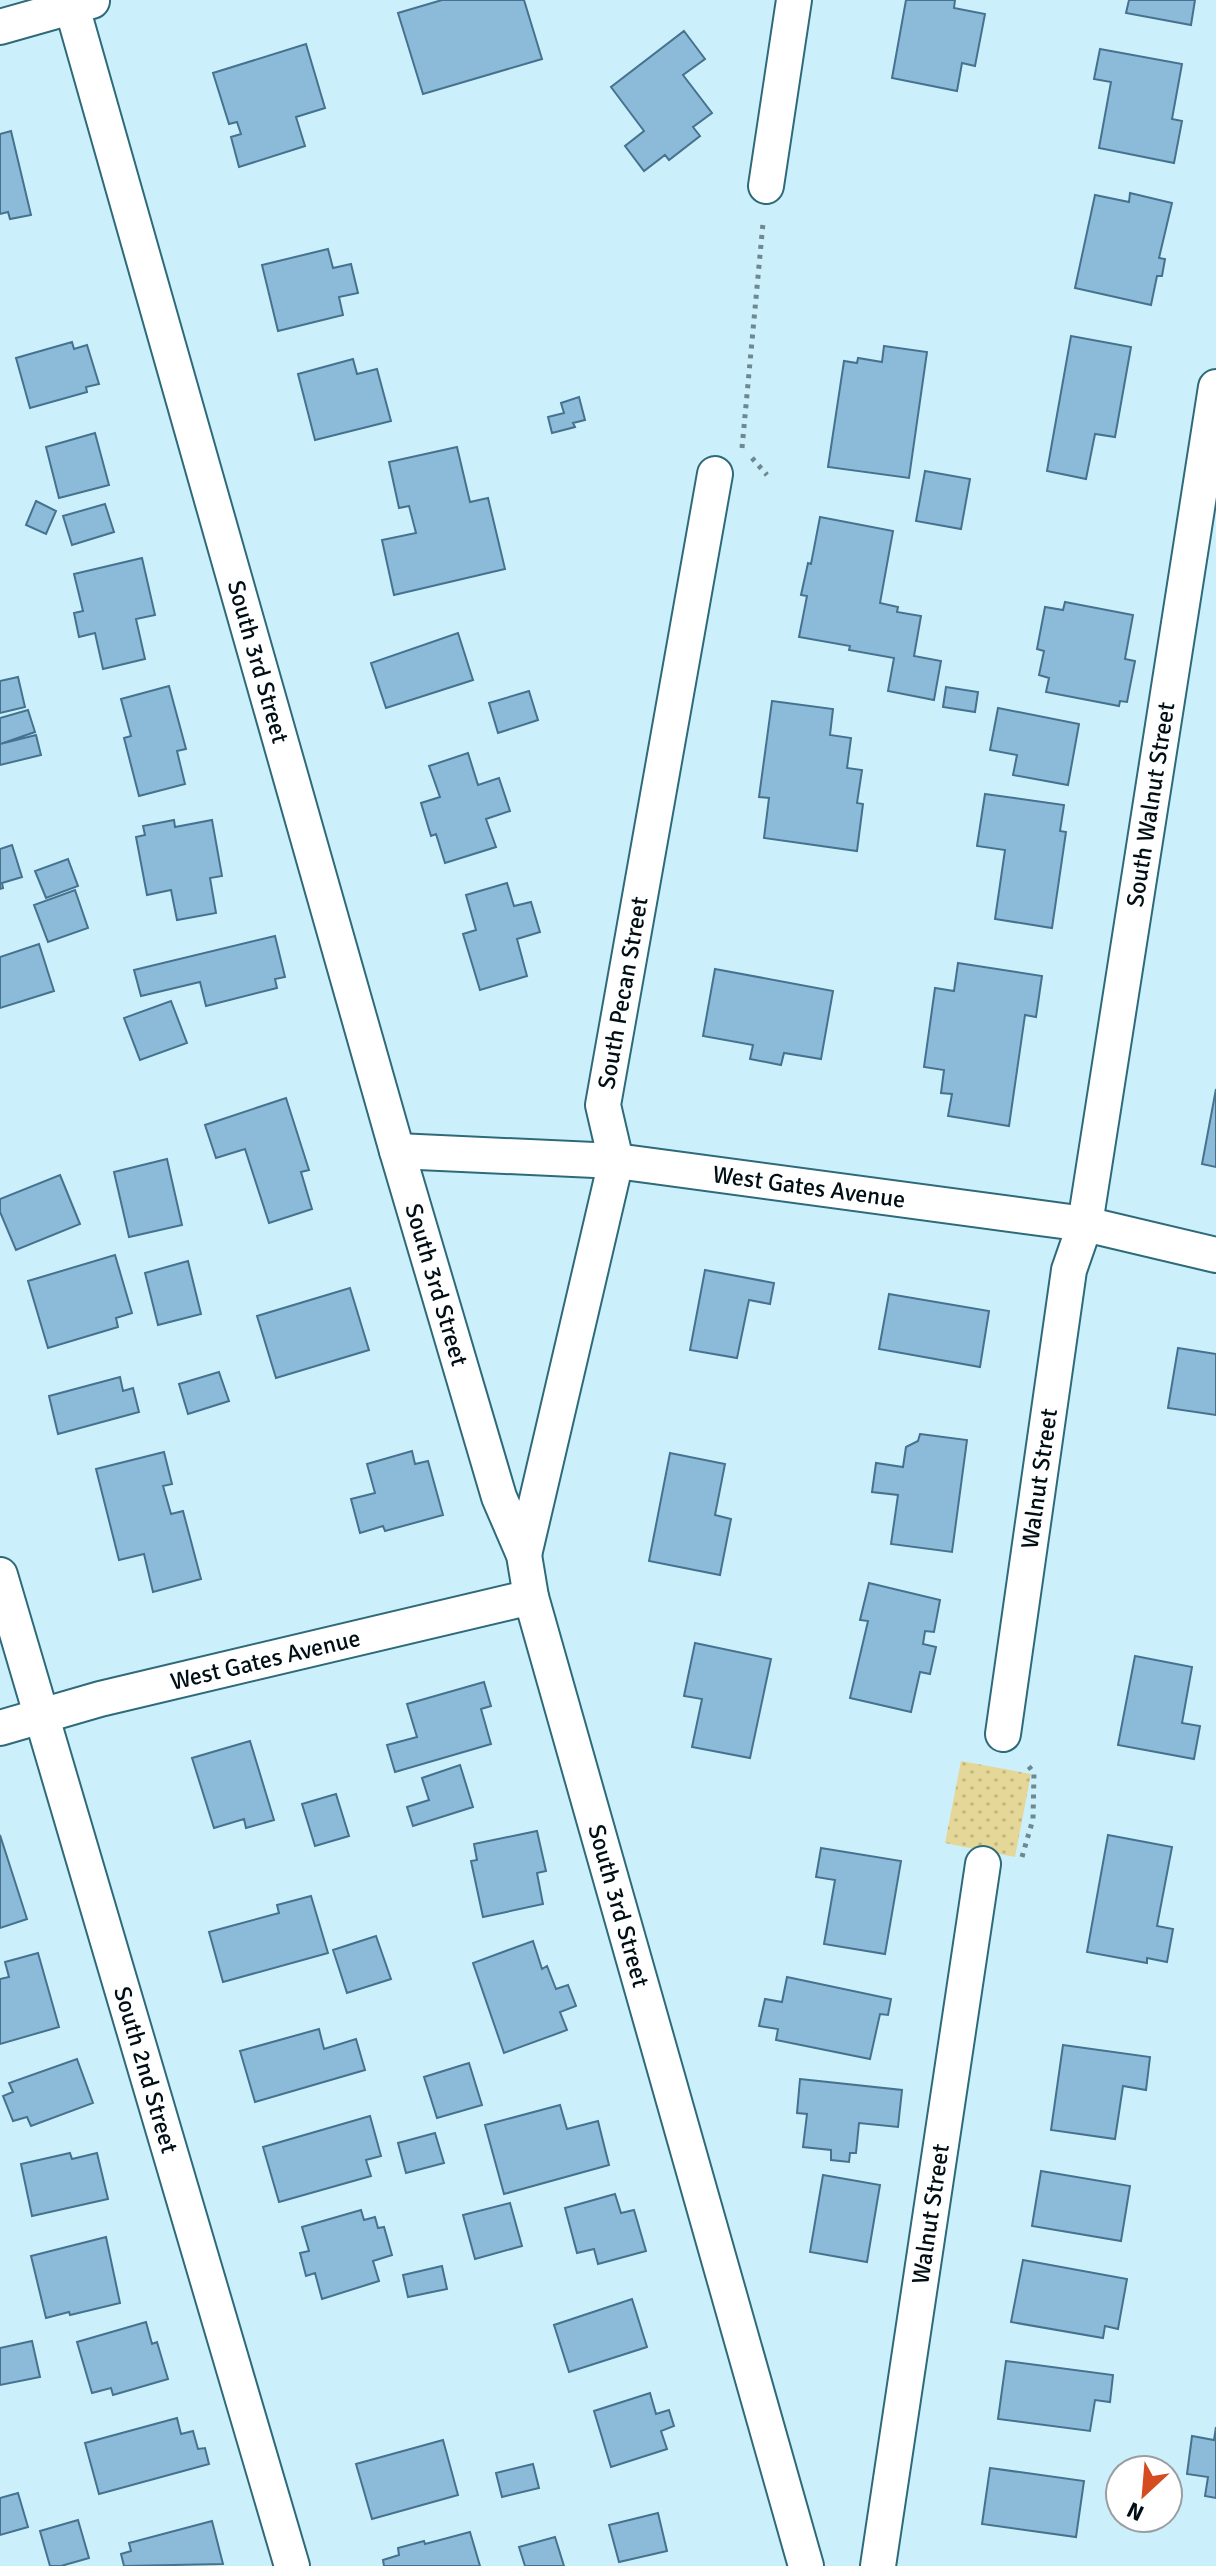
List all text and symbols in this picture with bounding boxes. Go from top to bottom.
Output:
street label: South 3rd Street [221,577,295,747]
street label: South Walnut Street [1120,700,1181,909]
street label: South Pecan Street [591,894,655,1092]
street label: West Gates Avenue [711,1159,907,1215]
street label: South 3rd Street [398,1200,475,1370]
street label: Walnut Street [1015,1407,1064,1551]
street label: West Gates Avenue [167,1623,363,1697]
street label: South 3rd Street [581,1821,656,1991]
street label: South 2nd Street [107,1983,185,2157]
street label: Walnut Street [905,2142,956,2286]
north arrow [1104,2454,1184,2534]
text: N [1123,2496,1148,2527]

